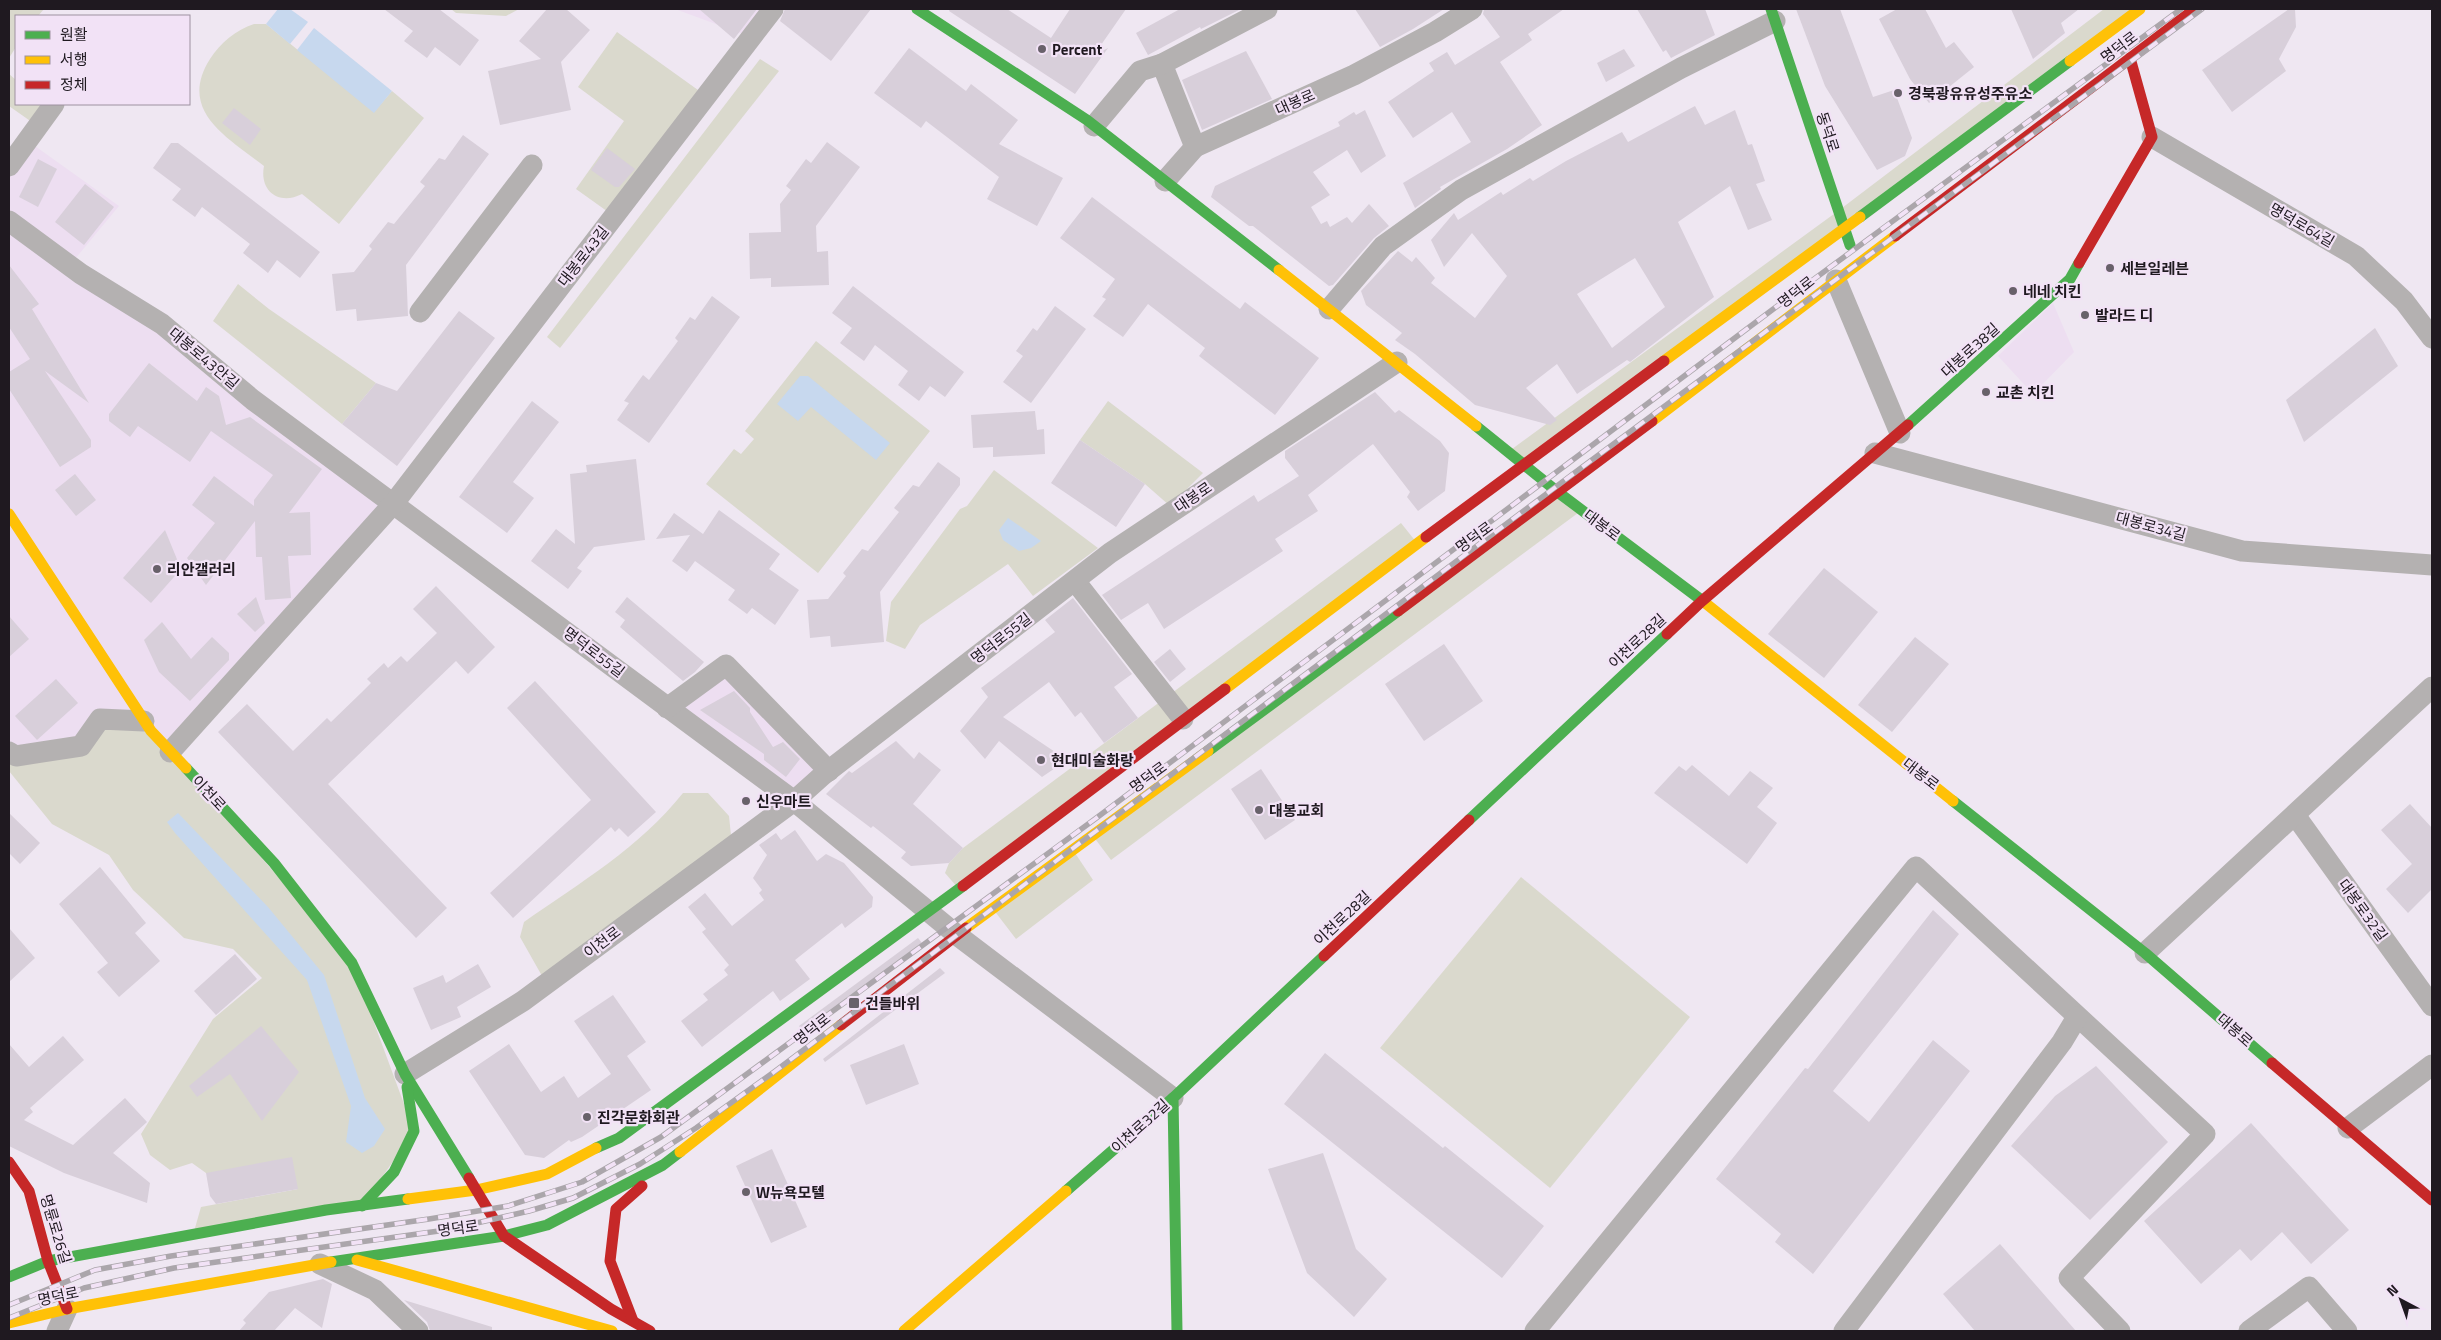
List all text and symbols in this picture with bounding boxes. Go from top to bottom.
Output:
legend [15,15,190,105]
text: 원활 [60,23,88,46]
street label: 명덕로 [2096,25,2142,69]
place label: Percent [1052,38,1103,61]
marker: Percent [1036,43,1048,55]
text: 서행 [60,48,88,71]
text: 정체 [60,73,88,96]
place label: 경북광유유성주유소 [1908,82,2032,105]
street label: 대봉로 [1271,83,1319,121]
marker: 경북광유유성주유소 [1892,87,1904,99]
street label: 동덕로 [1811,109,1845,155]
street label: 명덕로64길 [2265,197,2339,253]
street label: 대봉로43길 [552,221,614,291]
place label: 세븐일레븐 [2120,257,2189,280]
marker: 세븐일레븐 [2104,262,2116,274]
street label: 명덕로 [1773,270,1819,314]
place label: 네네 치킨 [2023,280,2082,303]
marker: 네네 치킨 [2007,285,2019,297]
place label: 발라드 디 [2095,304,2154,327]
marker: 발라드 디 [2079,309,2091,321]
street label: 대봉로38길 [1936,317,2004,383]
street label: 대봉로43안길 [164,322,244,394]
place label: 교촌 치킨 [1996,381,2055,404]
marker: 교촌 치킨 [1980,386,1992,398]
street label: 대봉로 [1169,476,1217,518]
street label: 대봉로 [1579,503,1625,547]
street label: 대봉로34길 [2113,506,2189,546]
street label: 명덕로 [1450,516,1498,558]
place label: 리안갤러리 [167,558,236,581]
marker: 리안갤러리 [151,563,163,575]
street label: 명덕로55길 [966,607,1036,669]
street label: 이천로28길 [1603,608,1671,674]
street label: 명덕로55길 [558,621,630,683]
place label: 현대미술화랑 [1051,749,1134,772]
street label: 대봉로 [1898,752,1944,796]
marker: 현대미술화랑 [1035,754,1047,766]
street label: 명덕로 [1124,756,1172,798]
street label: 이천로 [186,770,232,816]
place label: 신우마트 [756,790,811,813]
marker: 신우마트 [740,795,752,807]
place label: 대봉교회 [1269,799,1324,822]
marker: 대봉교회 [1253,804,1265,816]
street label: 대봉로32길 [2333,874,2393,946]
street label: 이천로28길 [1308,885,1376,951]
street label: 이천로 [579,920,625,964]
place label: 건들바위 [865,992,920,1015]
marker: 건들바위 [847,996,861,1010]
street label: 명덕로 [789,1007,835,1051]
street label: 대봉로 [2212,1008,2258,1052]
street label: 이천로32길 [1106,1093,1174,1159]
place label: 진각문화회관 [597,1106,680,1129]
marker: 진각문화회관 [581,1111,593,1123]
place label: W뉴욕모텔 [756,1181,825,1204]
marker: W뉴욕모텔 [740,1186,752,1198]
street label: 명륜로26길 [34,1191,78,1267]
street label: 명덕로 [436,1214,480,1242]
north arrow [2376,1275,2426,1325]
text: N [2382,1279,2403,1301]
street label: 명덕로 [35,1280,81,1312]

